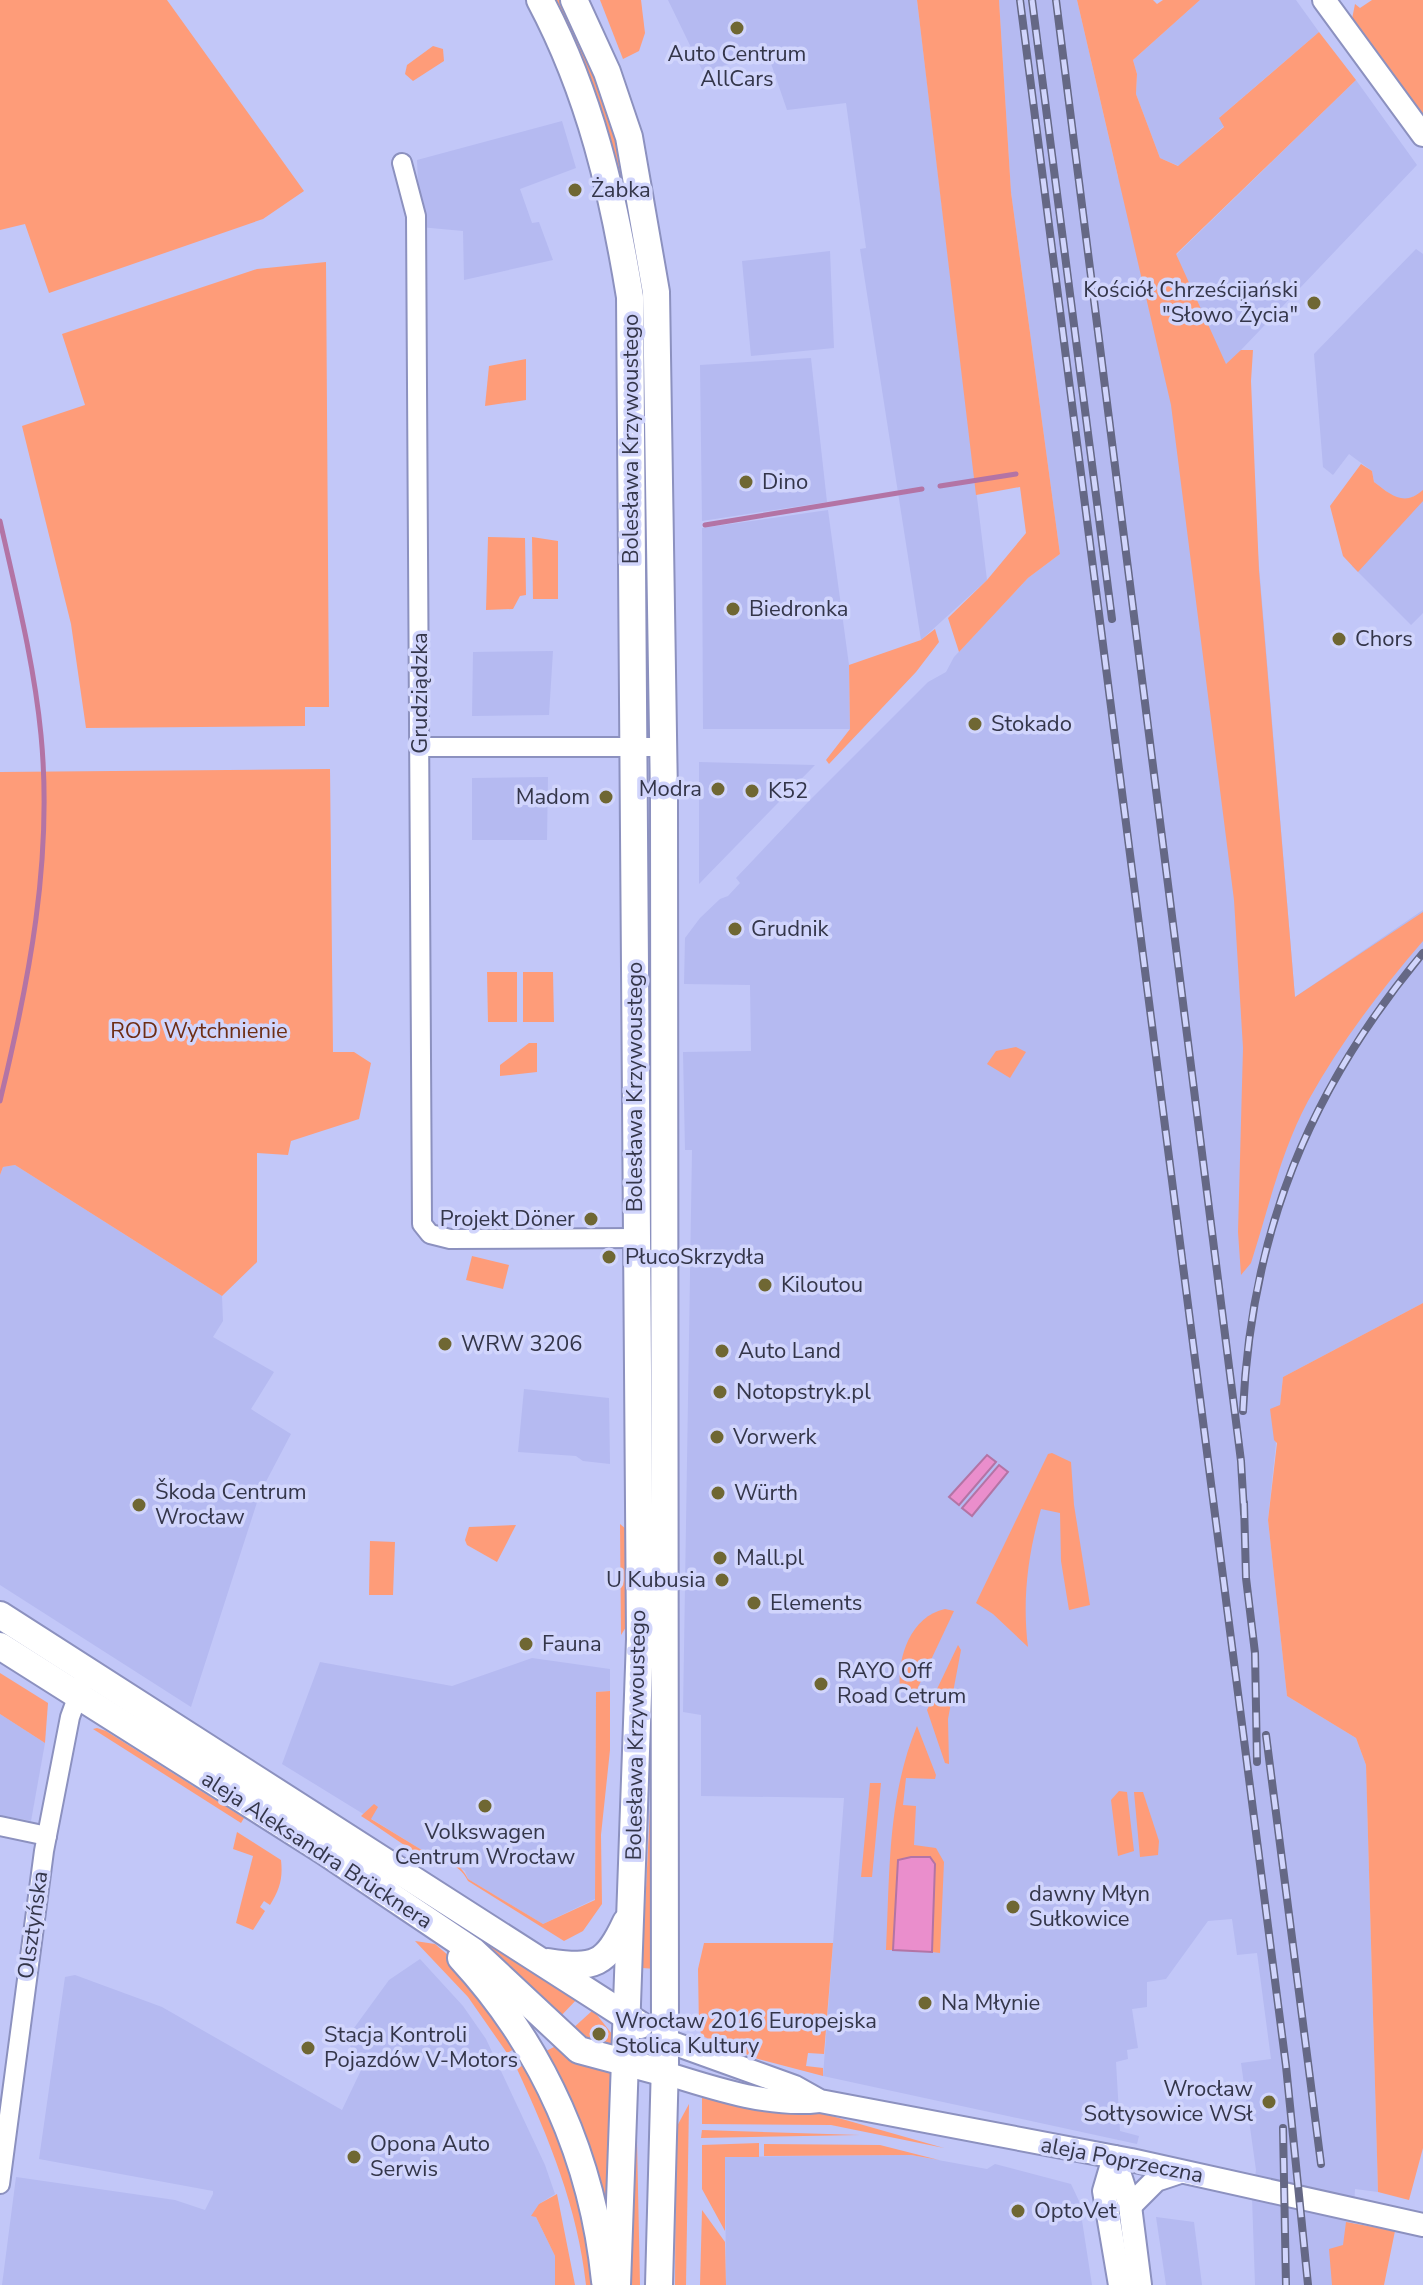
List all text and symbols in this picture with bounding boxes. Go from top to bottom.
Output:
marker: Auto Centrum AllCars [728,19,746,37]
place label: Auto Centrum AllCars [668,39,806,94]
place label: Żabka [591,175,651,205]
marker: Żabka [566,181,584,199]
place label: Kościół Chrześcijański "Słowo Życia" [1083,275,1298,330]
marker: Kościół Chrześcijański "Słowo Życia" [1305,294,1323,312]
street label: Bolesława Krzywoustego [616,314,646,564]
place label: Dino [762,467,808,497]
marker: Dino [737,473,755,491]
place label: Biedronka [749,594,849,624]
marker: Biedronka [724,600,742,618]
place label: Chors [1355,624,1413,654]
marker: Chors [1330,630,1348,648]
street label: Grudziądzka [405,632,435,754]
place label: Stokado [991,709,1072,739]
marker: Stokado [966,715,984,733]
place label: Modra [639,774,702,804]
place label: K52 [768,776,808,806]
marker: Modra [709,780,727,798]
place label: Madom [516,782,590,812]
marker: K52 [743,782,761,800]
marker: Madom [597,788,615,806]
place label: Grudnik [751,914,830,944]
marker: Grudnik [726,920,744,938]
street label: Bolesława Krzywoustego [620,962,650,1212]
park label: ROD Wytchnienie [110,1016,288,1046]
place label: Projekt Döner [440,1204,575,1234]
marker: Projekt Döner [582,1210,600,1228]
place label: PłucoSkrzydła [625,1242,765,1272]
marker: PłucoSkrzydła [600,1248,618,1266]
place label: Kiloutou [781,1270,863,1300]
marker: Kiloutou [756,1276,774,1294]
place label: WRW 3206 [461,1329,582,1359]
marker: WRW 3206 [436,1335,454,1353]
place label: Auto Land [738,1336,841,1366]
marker: Auto Land [713,1342,731,1360]
place label: Notopstryk.pl [736,1377,871,1407]
marker: Notopstryk.pl [711,1383,729,1401]
place label: Vorwerk [732,1422,818,1452]
marker: Vorwerk [708,1428,726,1446]
place label: Škoda Centrum Wrocław [155,1477,307,1532]
place label: Würth [734,1478,798,1508]
marker: Würth [709,1484,727,1502]
marker: Škoda Centrum Wrocław [130,1496,148,1514]
place label: Mall.pl [736,1543,805,1573]
marker: Mall.pl [711,1549,729,1567]
place label: U Kubusia [606,1565,706,1595]
marker: U Kubusia [713,1571,731,1589]
place label: Elements [770,1588,862,1618]
marker: Elements [745,1594,763,1612]
street label: Bolesława Krzywoustego [619,1609,653,1861]
place label: Fauna [542,1629,602,1659]
marker: Fauna [517,1635,535,1653]
place label: RAYO Off Road Cetrum [837,1656,966,1711]
marker: RAYO Off Road Cetrum [812,1675,830,1693]
street label: aleja Aleksandra Brücknera [196,1764,438,1936]
marker: Volkswagen Centrum Wrocław [476,1797,494,1815]
place label: Volkswagen Centrum Wrocław [395,1817,575,1872]
street label: Olsztyńska [11,1869,55,1981]
place label: dawny Młyn Sułkowice [1029,1879,1150,1934]
marker: dawny Młyn Sułkowice [1004,1898,1022,1916]
place label: Na Młynie [941,1988,1040,2018]
marker: Na Młynie [916,1994,934,2012]
place label: Wrocław 2016 Europejska Stolica Kultury [615,2006,877,2061]
place label: Stacja Kontroli Pojazdów V-Motors [324,2020,518,2075]
marker: Wrocław 2016 Europejska Stolica Kultury [590,2025,608,2043]
marker: Stacja Kontroli Pojazdów V-Motors [299,2039,317,2057]
place label: Wrocław Sołtysowice WSł [1084,2074,1253,2129]
marker: Wrocław Sołtysowice WSł [1260,2093,1278,2111]
place label: Opona Auto Serwis [370,2129,490,2184]
street label: aleja Poprzeczna [1038,2130,1206,2190]
marker: Opona Auto Serwis [345,2148,363,2166]
place label: OptoVet [1034,2196,1117,2226]
marker: OptoVet [1009,2202,1027,2220]

